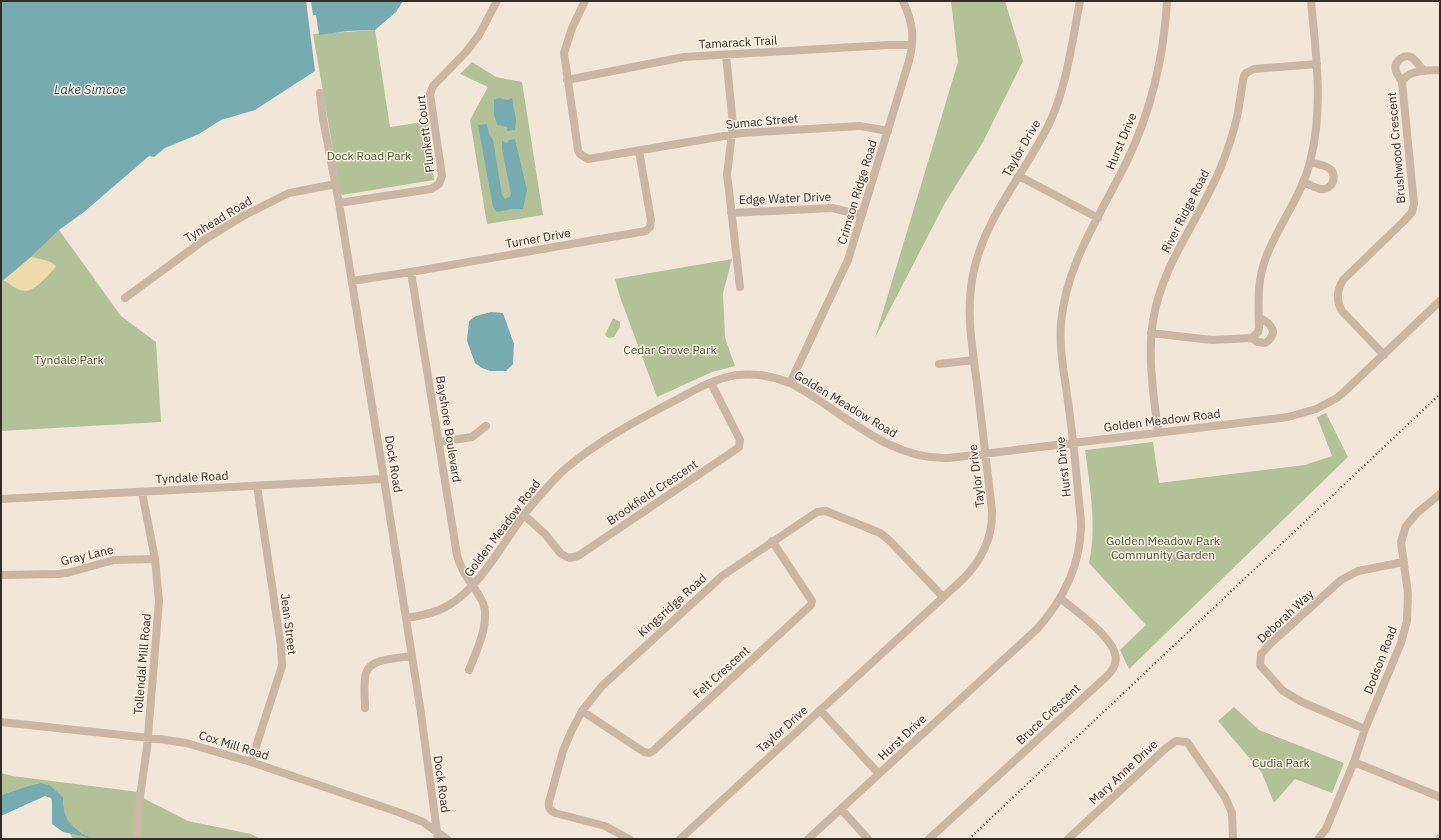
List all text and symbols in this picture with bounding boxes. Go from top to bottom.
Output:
street label: Tamarack Trail [698,32,778,52]
water label: Lake Simcoe [54,81,126,98]
street label: Brushwood Crescent [1384,92,1408,204]
street label: Plunkett Court [413,95,437,173]
street label: Sumac Street [725,110,799,132]
street label: Hurst Drive [1102,110,1140,172]
street label: Taylor Drive [999,116,1044,179]
street label: Crimson Ridge Road [834,138,880,246]
park label: Dock Road Park [327,148,412,163]
street label: River Ridge Road [1158,167,1212,255]
street label: Edge Water Drive [739,189,832,207]
street label: Tynhead Road [181,193,255,245]
street label: Turner Drive [504,225,572,251]
park label: Cedar Grove Park [623,342,717,357]
park label: Tyndale Park [34,352,104,367]
street label: Golden Meadow Road [792,367,900,441]
street label: Bayshore Boulevard [433,375,465,483]
street label: Golden Meadow Road [1103,405,1221,435]
street label: Dock Road [382,434,406,494]
street label: Hurst Drive [1052,436,1074,498]
street label: Taylor Drive [965,443,987,508]
street label: Brookfield Crescent [604,456,700,528]
street label: Tyndale Road [155,468,229,486]
street label: Golden Meadow Road [461,477,543,579]
park label: Golden Meadow Park Community Garden [1106,533,1221,562]
street label: Gray Lane [59,542,115,568]
street label: Kingsridge Road [635,570,709,640]
street label: Deborah Way [1254,586,1316,646]
street label: Jean Street [278,592,300,656]
street label: Tollendal Mill Road [130,613,154,715]
street label: Dodson Road [1360,624,1400,696]
street label: Felt Crescent [690,643,752,701]
street label: Bruce Crescent [1013,680,1083,748]
street label: Taylor Drive [753,702,811,756]
street label: Hurst Drive [875,711,929,763]
street label: Cox Mill Road [197,727,271,763]
street label: Mary Anne Drive [1086,736,1161,808]
street label: Dock Road [431,754,453,814]
park label: Cudia Park [1252,755,1311,770]

